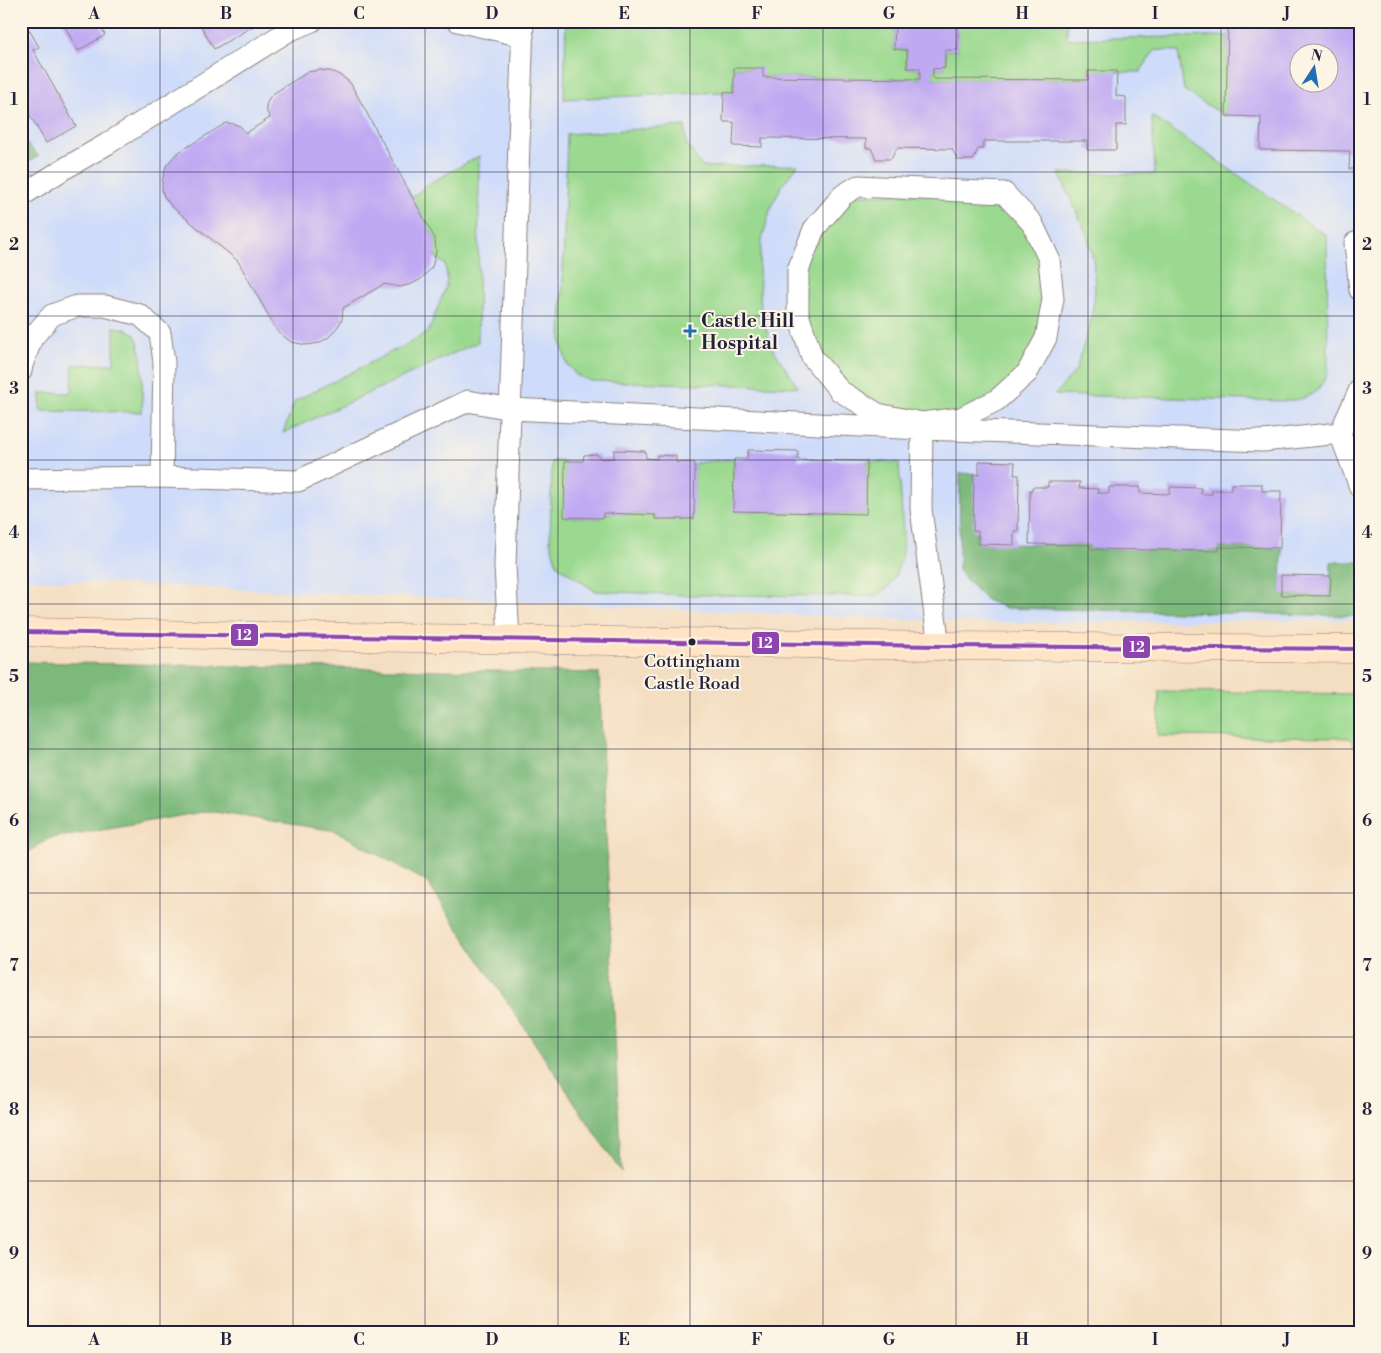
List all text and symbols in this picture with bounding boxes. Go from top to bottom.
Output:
text: A [87,4,100,24]
text: B [220,4,232,24]
text: C [353,4,365,24]
text: D [486,4,499,24]
text: E [618,4,630,24]
text: F [751,4,763,24]
text: G [883,4,896,24]
text: H [1015,4,1029,24]
text: I [1152,4,1158,24]
text: J [1282,4,1290,24]
north arrow [1288,42,1338,92]
text: N [1309,46,1324,66]
text: 1 [10,90,18,110]
text: 1 [1363,90,1371,110]
text: 2 [9,235,19,255]
text: 2 [1362,235,1372,255]
place label: Castle Hill Hospital [701,309,794,355]
marker: Castle Hill Hospital [683,324,697,338]
text: 3 [9,379,19,399]
text: 3 [1362,379,1372,399]
text: 4 [9,523,20,543]
text: 4 [1362,523,1373,543]
line badge: 12 [230,623,259,647]
text: 12 [236,627,252,645]
line badge: 12 [751,631,780,655]
text: 12 [757,635,773,653]
line badge: 12 [1122,635,1151,659]
marker: Cottingham Castle Road [687,637,697,647]
text: 12 [1129,639,1145,657]
place label: Cottingham Castle Road [644,650,741,695]
text: 5 [9,667,19,687]
text: 5 [1362,667,1372,687]
text: 6 [9,811,19,831]
text: 6 [1362,811,1372,831]
text: 7 [9,956,19,976]
text: 7 [1362,956,1372,976]
text: 8 [9,1100,19,1120]
text: 8 [1362,1100,1372,1120]
text: 9 [9,1244,19,1264]
text: 9 [1362,1244,1372,1264]
text: A [87,1330,100,1350]
text: B [220,1330,232,1350]
text: C [353,1330,365,1350]
text: D [486,1330,499,1350]
text: E [618,1330,630,1350]
text: F [751,1330,763,1350]
text: G [883,1330,896,1350]
text: H [1015,1330,1029,1350]
text: I [1152,1330,1158,1350]
text: J [1282,1330,1290,1350]

